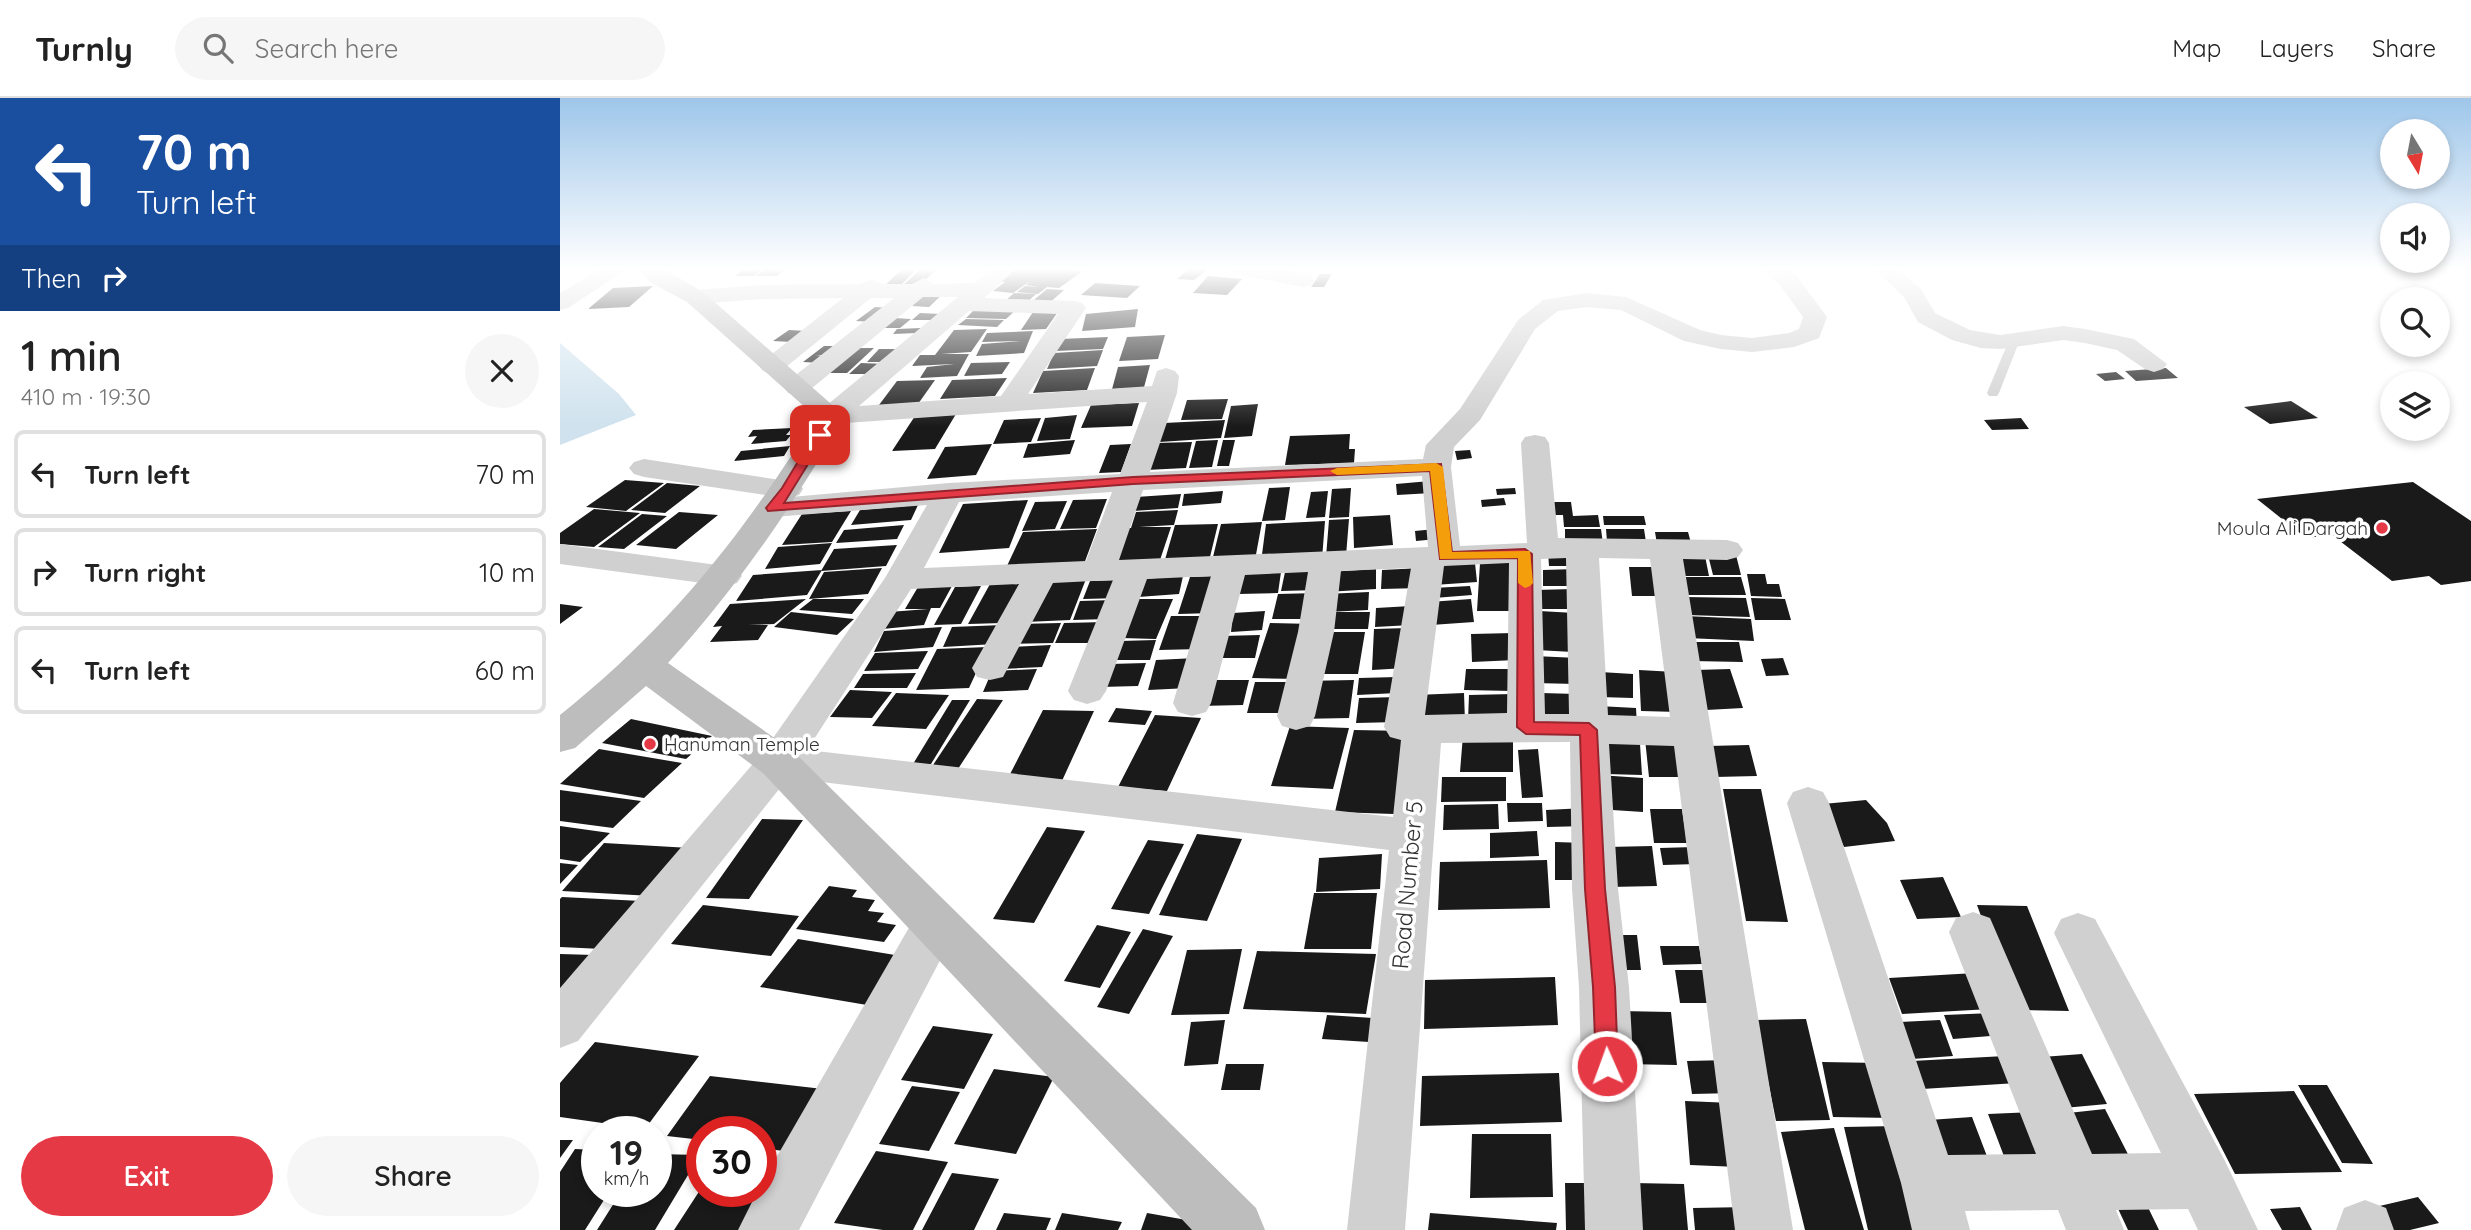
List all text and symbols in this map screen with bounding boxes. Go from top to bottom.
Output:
search box [175,17,665,80]
text: Turnly [35,28,133,69]
icon: search [199,29,237,67]
text: Search here [255,32,398,65]
text: Map [2172,33,2221,63]
text: Layers [2259,33,2334,63]
text: Share [2372,33,2436,63]
north arrow [2380,119,2450,189]
map controls [2380,119,2450,441]
text: 70 m [136,121,252,182]
icon: left [21,126,112,217]
text: Turn left [136,182,257,222]
button: sound [2380,203,2450,273]
icon: right [95,259,133,297]
text: Then [21,262,81,295]
button: search [2380,287,2450,357]
text: 1 min [21,329,122,382]
button: close [465,334,539,408]
button: layers [2380,371,2450,441]
text: 410 m · 19:30 [21,382,151,411]
pin [790,405,850,465]
icon: arrive [801,416,839,454]
icon: left [25,455,63,493]
text: Turn left [84,458,191,491]
text: 70 m [475,458,535,491]
place label: Moula Ali Dargah [2217,516,2368,540]
marker: Moula Ali Dargah [2374,520,2390,536]
icon: right [25,553,63,591]
text: Turn right [84,556,206,589]
text: 10 m [479,556,535,589]
icon: left [25,651,63,689]
text: Turn left [84,654,191,687]
text: 60 m [475,654,535,687]
place label: Hanuman Temple [664,732,820,756]
marker: Hanuman Temple [642,736,658,752]
street label: Road Number 5 [1385,800,1429,970]
position arrow [1570,1029,1644,1103]
speed limit sign: 30 [686,1116,777,1207]
text: 19 [610,1130,643,1174]
button: Exit [21,1136,273,1216]
button: Share [287,1136,539,1216]
text: km/h [604,1167,649,1190]

